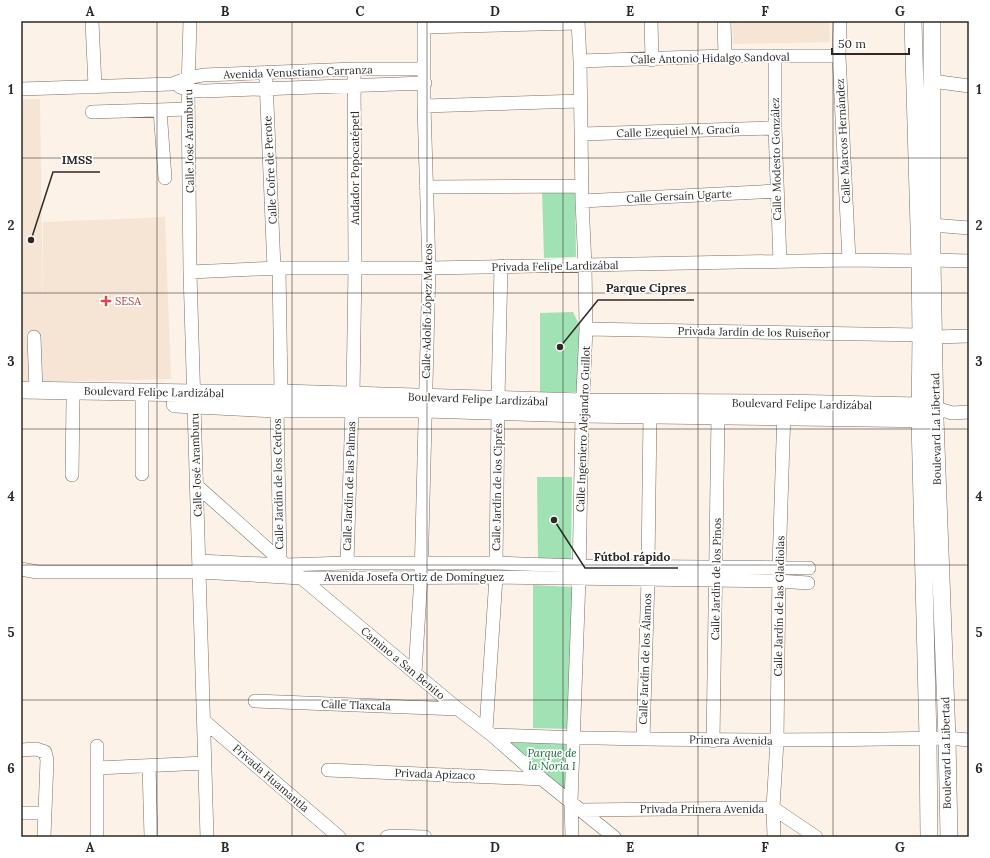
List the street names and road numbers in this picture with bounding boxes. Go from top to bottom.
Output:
street label: Calle Antonio Hidalgo Sandoval [630,50,790,66]
street label: Avenida Venustiano Carranza [222,62,373,82]
street label: Calle Marcos Hernández [833,78,853,204]
street label: Calle José Aramburu [181,88,197,193]
street label: Calle Modesto González [768,97,784,221]
street label: Andador Popocatépetl [348,111,362,226]
street label: Calle Cofre de Perote [260,115,280,225]
street label: Calle Ezequiel M. Gracía [616,122,740,140]
street label: Calle Gersaín Ugarte [626,186,732,206]
street label: Calle Adolfo López Mateos [419,243,435,379]
street label: Privada Felipe Lardizábal [491,258,619,274]
street label: Privada Jardín de los Ruiseñor [678,324,831,340]
street label: Calle Ingeniero Alejandro Guillot [573,345,593,512]
street label: Boulevard La Libertad [928,372,944,485]
street label: Boulevard Felipe Lardizábal [84,384,224,400]
street label: Boulevard Felipe Lardizábal [408,390,548,408]
street label: Boulevard Felipe Lardizábal [732,396,872,412]
street label: Calle José Aramburu [187,412,205,517]
street label: Calle Jardín de los Cedros [270,418,286,550]
street label: Calle Jardín de las Palmas [340,421,358,551]
street label: Calle Jardín de los Ciprés [489,423,505,551]
street label: Calle Jardín de los Pinos [708,518,724,640]
street label: Calle Jardín de las Gladiolas [771,536,787,676]
street label: Avenida Josefa Ortiz de Domínguez [323,570,504,584]
street label: Calle Jardín de los Álamos [636,593,654,725]
street label: Camino a San Benito [358,624,448,702]
street label: Boulevard La Libertad [938,696,954,809]
street label: Calle Tlaxcala [321,697,391,713]
street label: Primera Avenida [689,732,773,748]
street label: Privada Huamantla [230,741,312,815]
street label: Privada Apizaco [394,766,476,782]
street label: Privada Primera Avenida [640,802,765,816]

